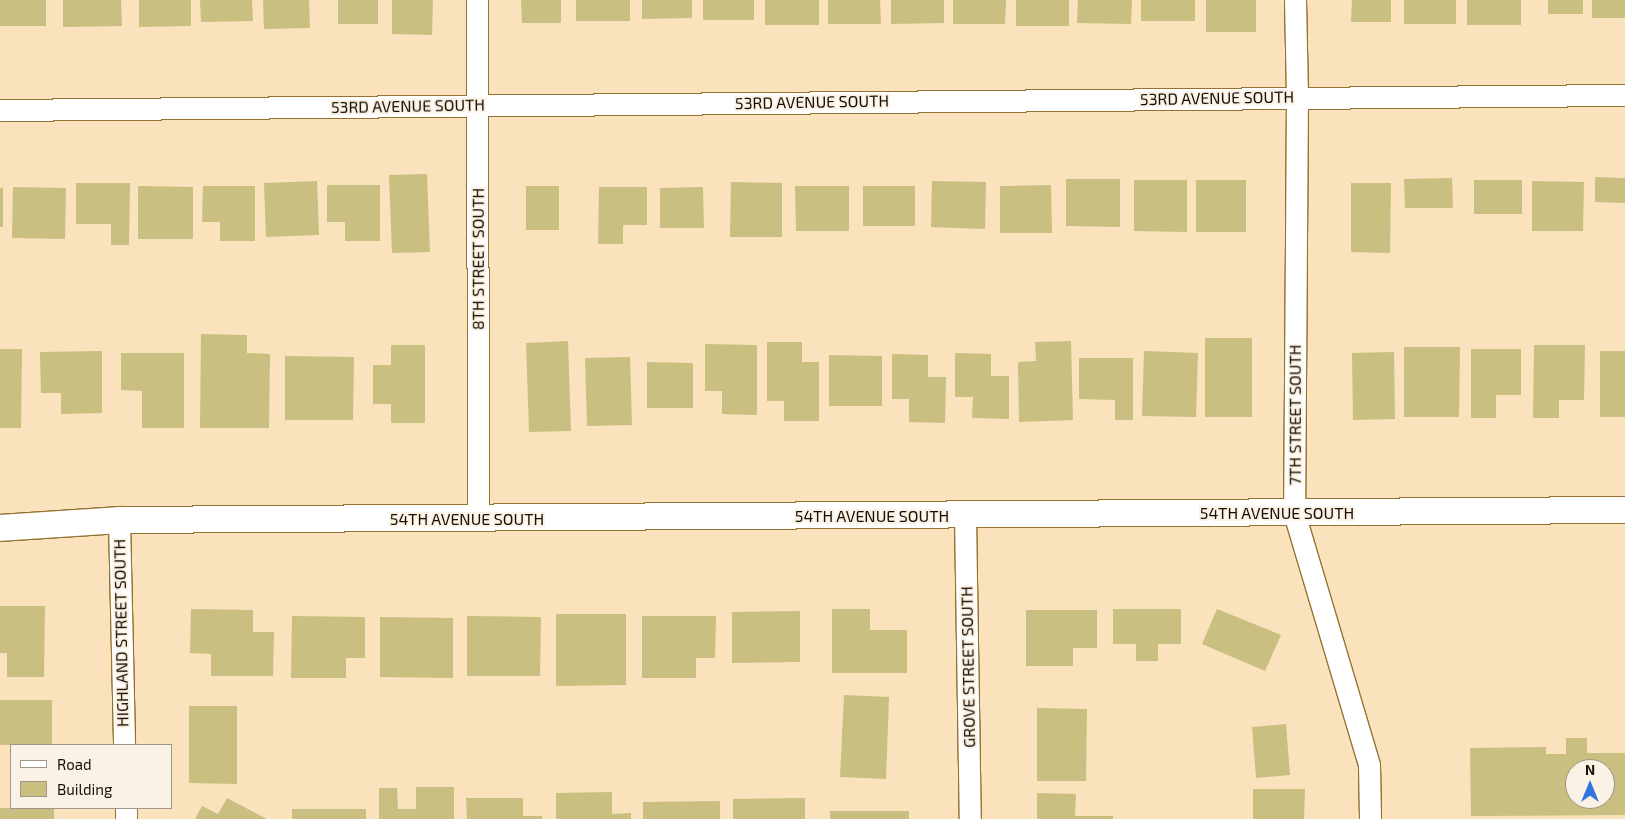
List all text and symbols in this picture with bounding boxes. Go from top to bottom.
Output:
street label: 53RD AVENUE SOUTH [1140,87,1294,109]
street label: 53RD AVENUE SOUTH [735,91,889,113]
street label: 53RD AVENUE SOUTH [331,95,485,117]
street label: 8TH STREET SOUTH [468,188,488,330]
street label: 7TH STREET SOUTH [1285,345,1305,485]
street label: 54TH AVENUE SOUTH [1200,503,1354,523]
street label: 54TH AVENUE SOUTH [795,506,949,526]
street label: 54TH AVENUE SOUTH [390,509,544,529]
street label: HIGHLAND STREET SOUTH [110,539,132,727]
street label: GROVE STREET SOUTH [957,586,979,748]
legend [10,744,172,809]
text: Road [57,755,92,773]
north arrow [1565,759,1615,809]
text: N [1585,761,1595,778]
text: Building [57,780,112,798]

